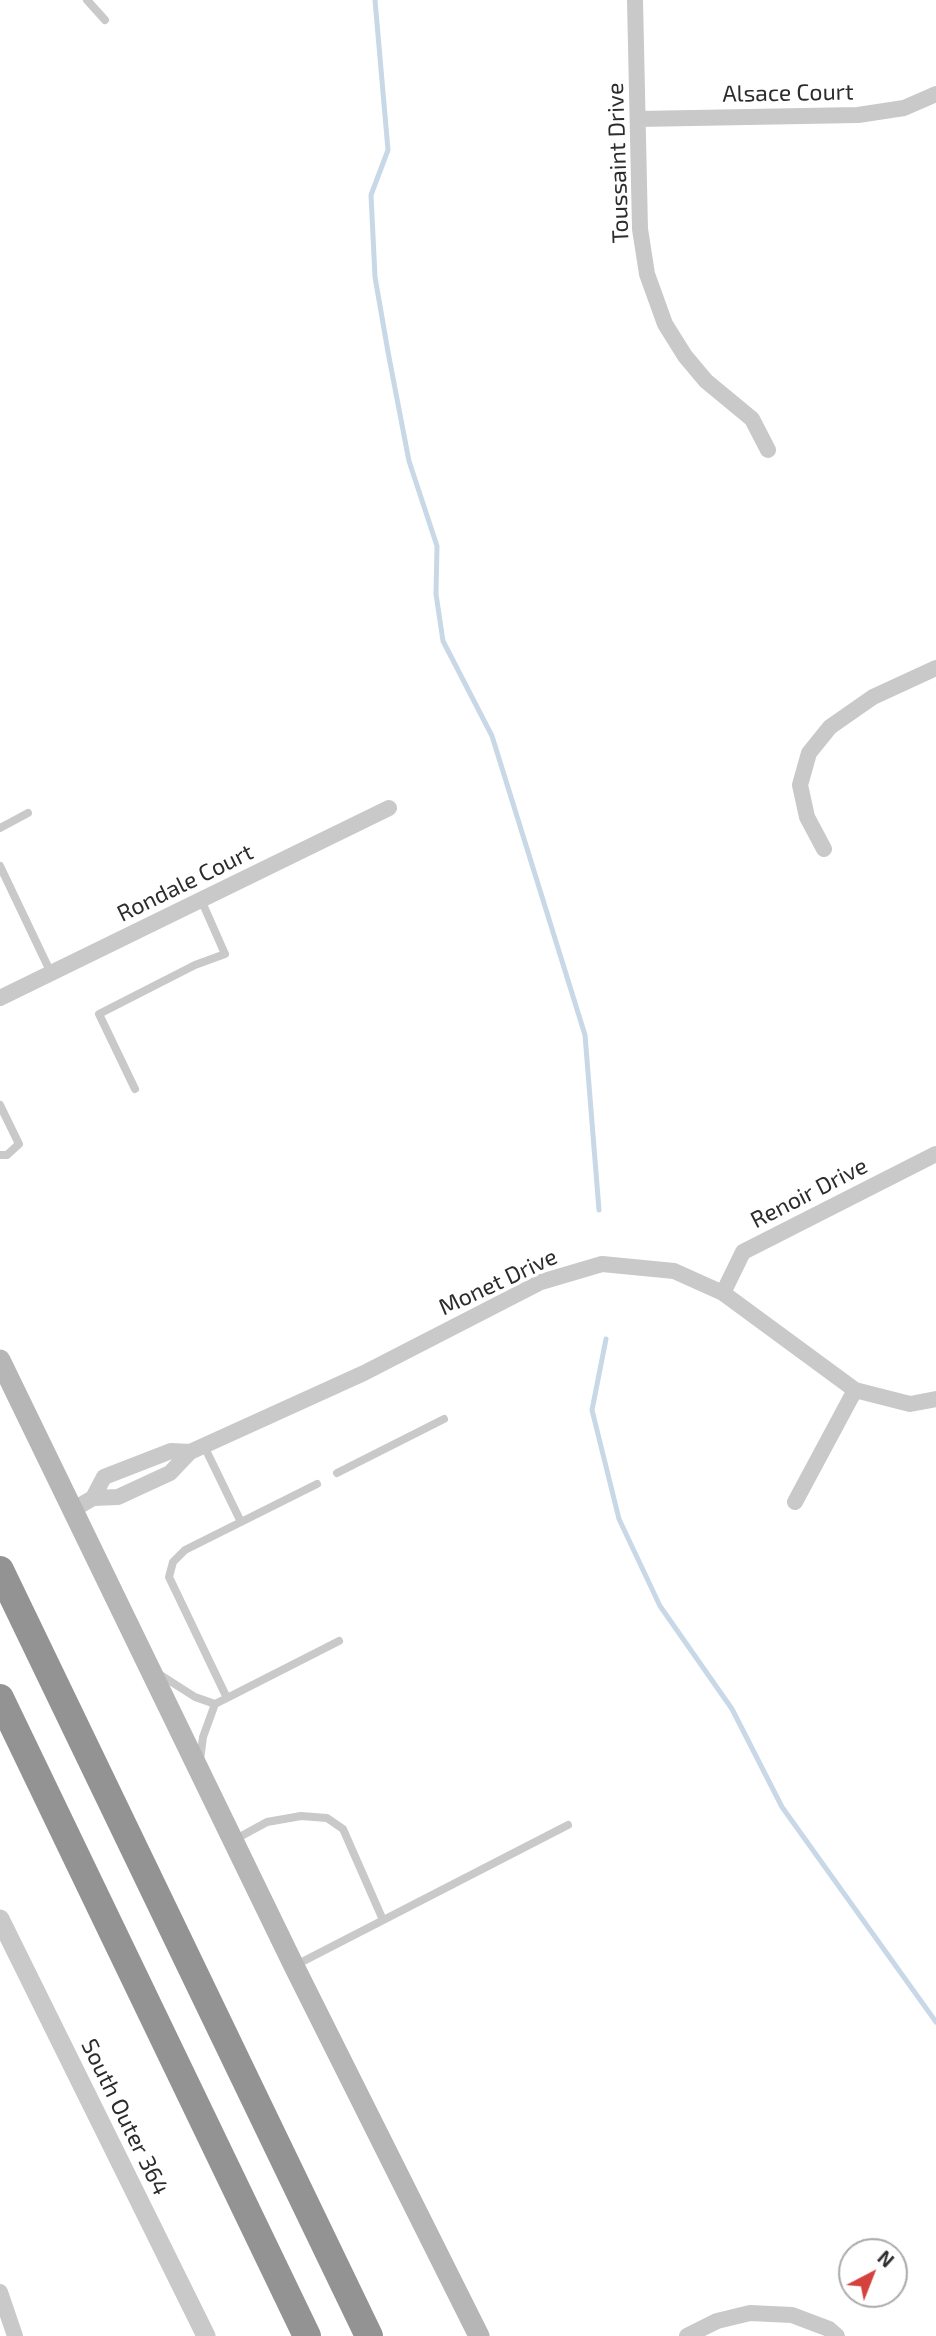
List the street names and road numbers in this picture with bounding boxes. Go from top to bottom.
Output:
street label: Alsace Court [722,78,854,108]
street label: Toussaint Drive [601,82,635,244]
street label: Rondale Court [112,838,258,928]
street label: Renoir Drive [746,1152,872,1234]
street label: Monet Drive [434,1243,562,1321]
street label: South Outer 364 [75,2034,175,2200]

